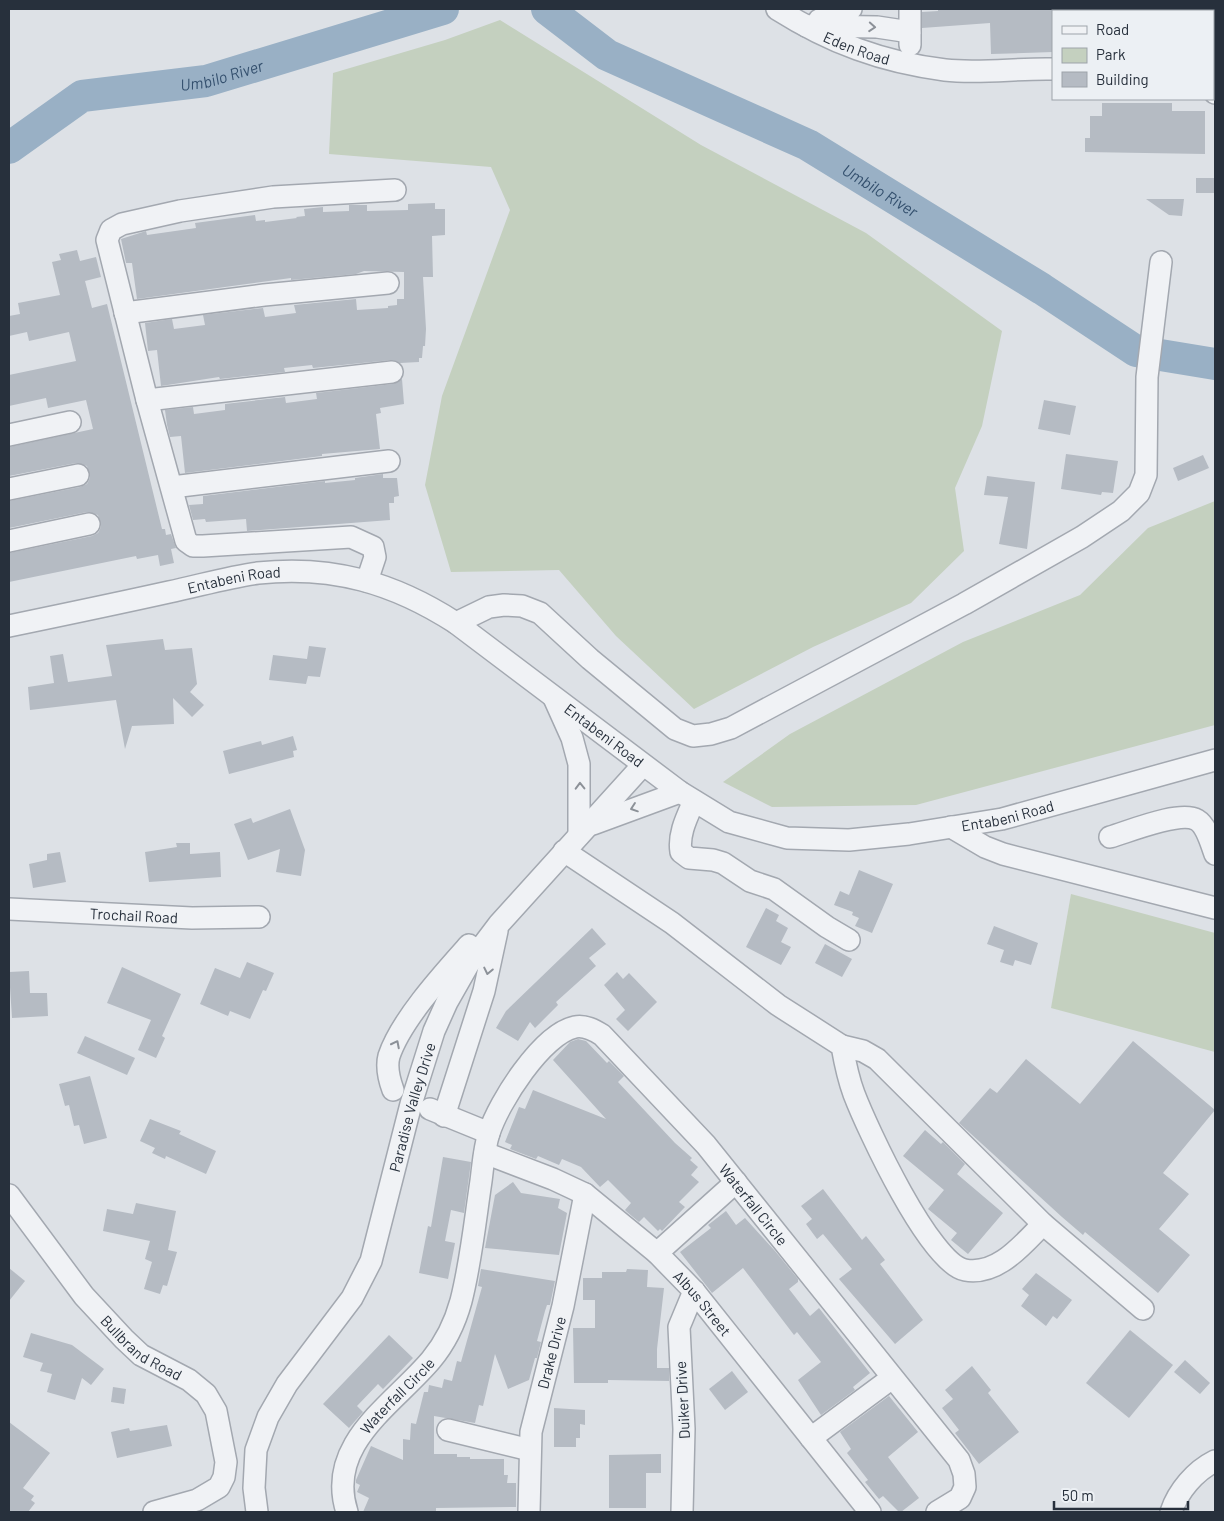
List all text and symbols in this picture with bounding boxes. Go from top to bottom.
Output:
legend [1052,10,1214,100]
text: Road [1096,20,1129,38]
one-way arrow [869,22,877,33]
street label: Eden Road [821,27,892,68]
text: Park [1096,45,1126,63]
water label: Umbilo River [179,54,266,94]
text: Building [1096,70,1149,88]
water label: Umbilo River [839,159,923,221]
street label: Entabeni Road [185,562,281,597]
street label: Entabeni Road [561,699,648,771]
one-way arrow [575,782,585,790]
street label: Entabeni Road [960,796,1056,834]
one-way arrow [630,802,638,812]
street label: Trochail Road [89,904,178,926]
one-way arrow [483,967,494,976]
street label: Paradise Valley Drive [385,1040,439,1174]
one-way arrow [390,1040,400,1049]
street label: Waterfall Circle [716,1160,792,1249]
street label: Albus Street [670,1267,735,1339]
street label: Bullbrand Road [97,1311,185,1384]
street label: Drake Drive [533,1314,569,1391]
street label: Waterfall Circle [356,1354,438,1437]
street label: Duiker Drive [671,1361,693,1439]
scale bar [1054,1478,1188,1510]
text: 50 m [1062,1486,1094,1504]

